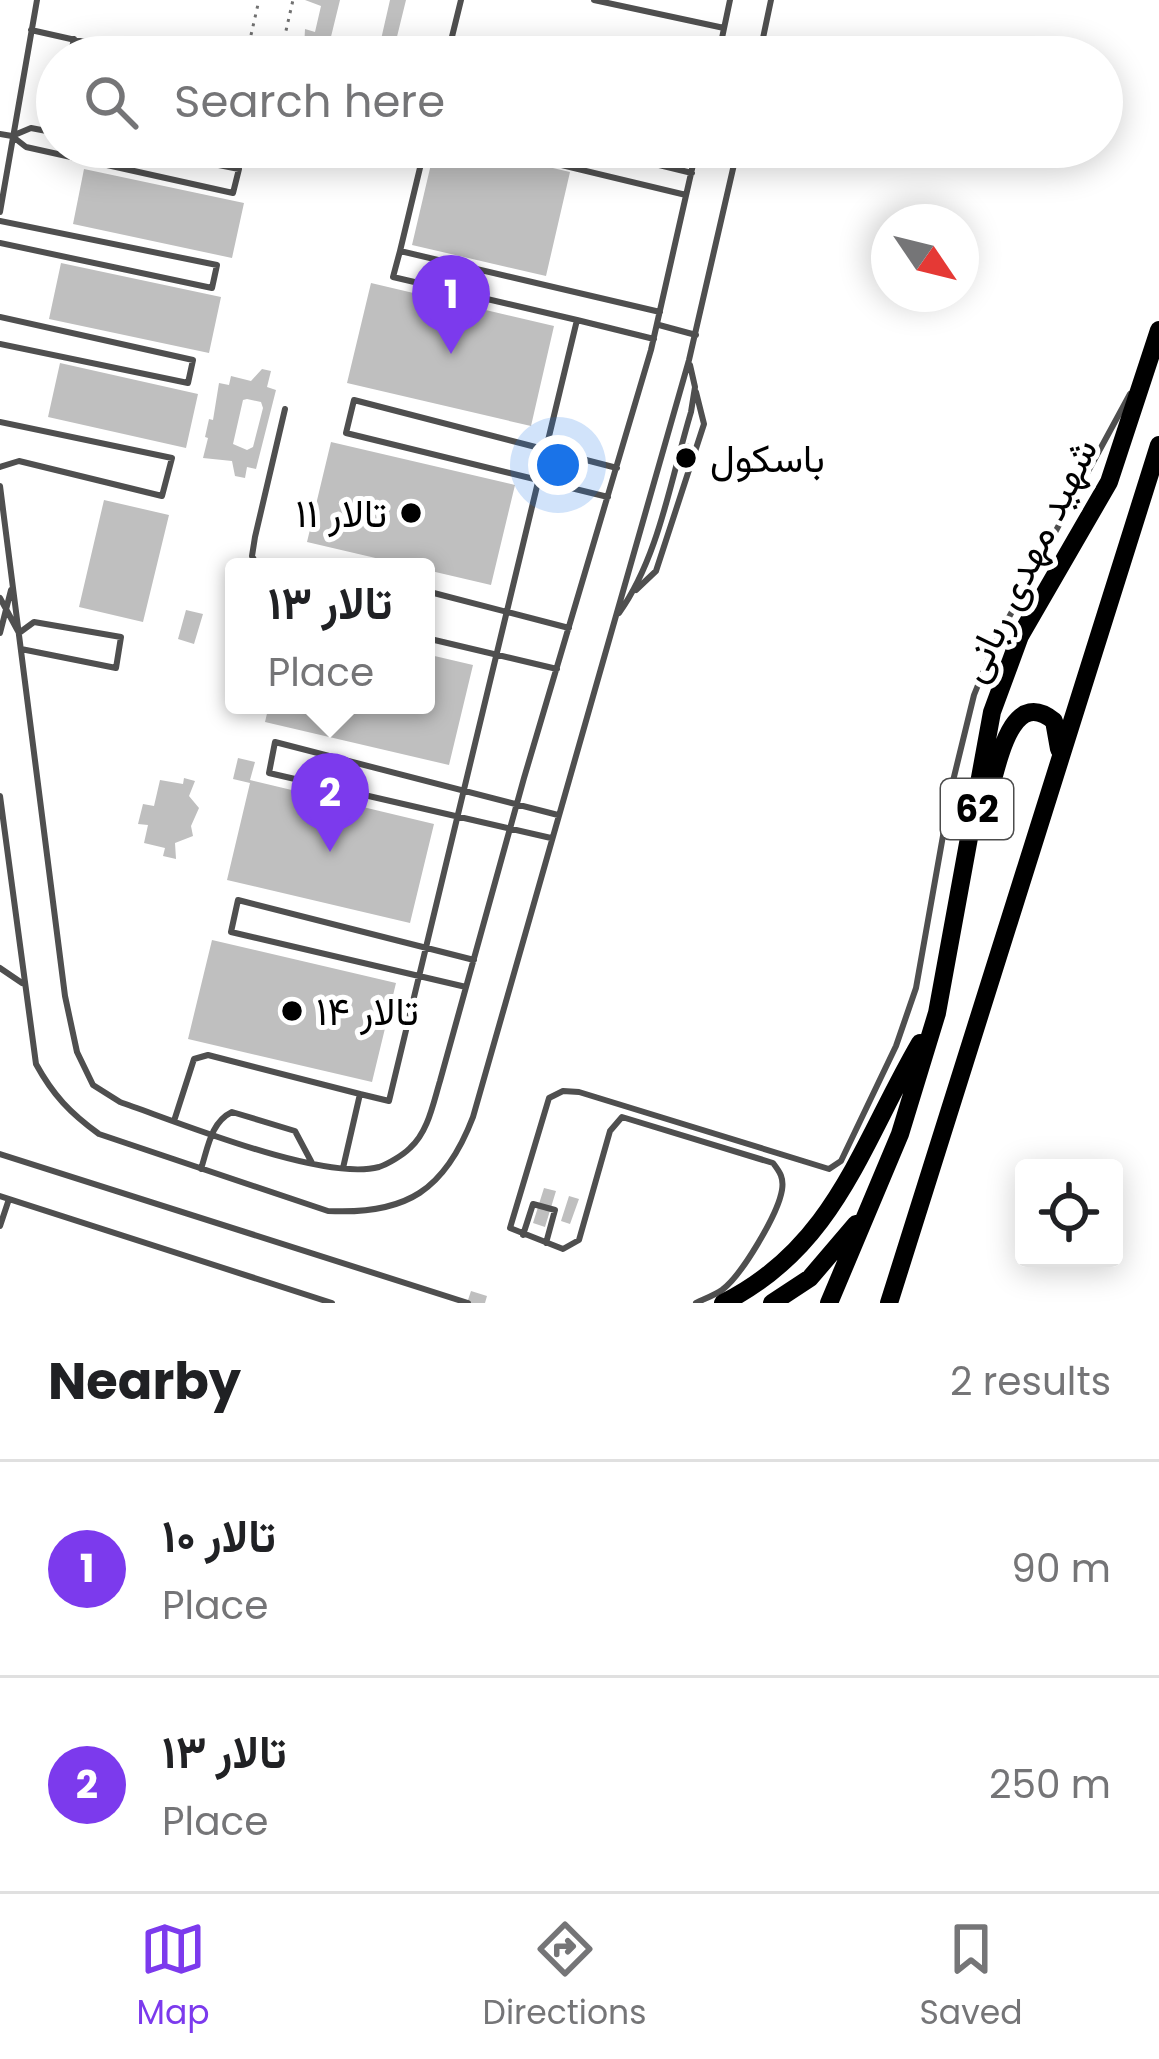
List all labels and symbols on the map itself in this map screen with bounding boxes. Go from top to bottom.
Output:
north arrow [871,204,979,312]
pin: 1 [412,255,490,354]
street label: شهید مهدی ربانی [945,429,1111,691]
place label: باسكول [710,431,825,486]
your location [528,435,588,495]
marker: باسكول [673,445,699,471]
place label: تالار ۱۱ [295,486,387,541]
marker: تالار ۱۱ [398,500,424,526]
pin: 2 [291,753,369,852]
road number: 62 [941,779,1013,839]
place label: تالار ۱۴ [316,984,419,1039]
marker: تالار ۱۴ [279,998,305,1024]

